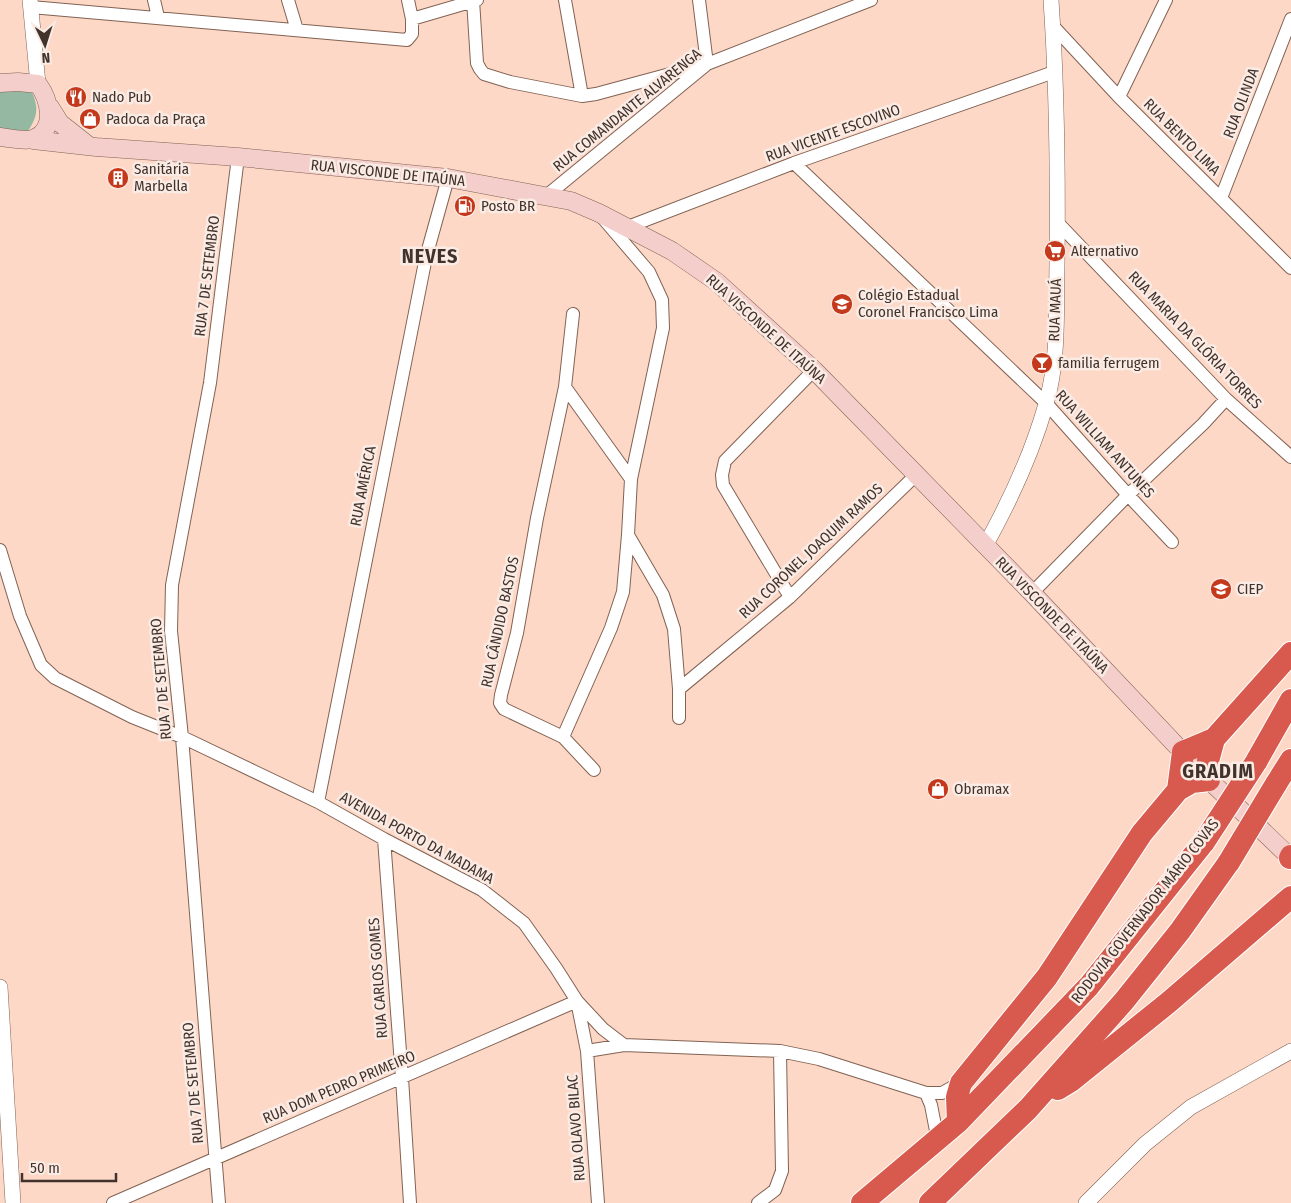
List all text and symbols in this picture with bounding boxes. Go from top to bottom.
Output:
north arrow [20,20,70,70]
street label: RUA COMANDANTE ALVARENGA [549,45,705,175]
text: N [41,49,51,66]
street label: RUA OLINDA [1219,65,1263,141]
restaurant icon: Nado Pub [64,85,88,109]
place label: Nado Pub [92,88,151,106]
street label: RUA BENTO LIMA [1140,95,1224,179]
street label: RUA VICENTE ESCOVINO [763,100,903,166]
shop icon: Padoca da Praça [78,107,102,131]
place label: Padoca da Praça [106,110,206,128]
street label: RUA VISCONDE DE ITAÚNA [310,156,466,190]
place label: Sanitária Marbella [134,160,189,195]
building icon: Sanitária Marbella [106,166,130,190]
fuel station icon: Posto BR [453,194,477,218]
place label: Posto BR [481,197,535,215]
street label: RUA 7 DE SETEMBRO [191,214,223,338]
supermarket icon: Alternativo [1043,239,1067,263]
place label: Alternativo [1071,242,1139,260]
district label: NEVES [402,244,458,268]
street label: RUA MARIA DA GLÓRIA TORRES [1125,267,1265,413]
street label: RUA VISCONDE DE ITAÚNA [702,270,830,388]
street label: RUA MAUÁ [1045,278,1065,342]
place label: Colégio Estadual Coronel Francisco Lima [858,286,998,321]
school or university icon: Colégio Estadual Coronel Francisco Lima [830,292,854,316]
bar icon: familia ferrugem [1030,351,1054,375]
place label: familia ferrugem [1058,354,1159,372]
street label: RUA WILLIAM ANTUNES [1052,386,1158,502]
street label: RUA AMÉRICA [346,444,380,528]
street label: RUA CORONEL JOAQUIM RAMOS [736,480,886,622]
street label: RUA VISCONDE DE ITAÚNA [992,553,1112,677]
street label: RUA CÂNDIDO BASTOS [477,555,523,689]
school or university icon: CIEP [1209,577,1233,601]
place label: CIEP [1237,580,1264,598]
street label: RUA 7 DE SETEMBRO [147,618,175,740]
district label: GRADIM [1182,759,1254,783]
shop icon: Obramax [926,777,950,801]
place label: Obramax [954,780,1009,798]
street label: AVENIDA PORTO DA MADAMA [337,788,497,888]
street label: RODOVIA GOVERNADOR MÁRIO COVAS [1067,815,1223,1007]
street label: RUA CARLOS GOMES [365,917,391,1039]
street label: RUA 7 DE SETEMBRO [179,1022,207,1144]
street label: RUA DOM PEDRO PRIMEIRO [260,1047,418,1127]
street label: RUA OLAVO BILAC [563,1074,589,1182]
scale bar [22,1150,116,1182]
text: 50 m [30,1159,60,1177]

